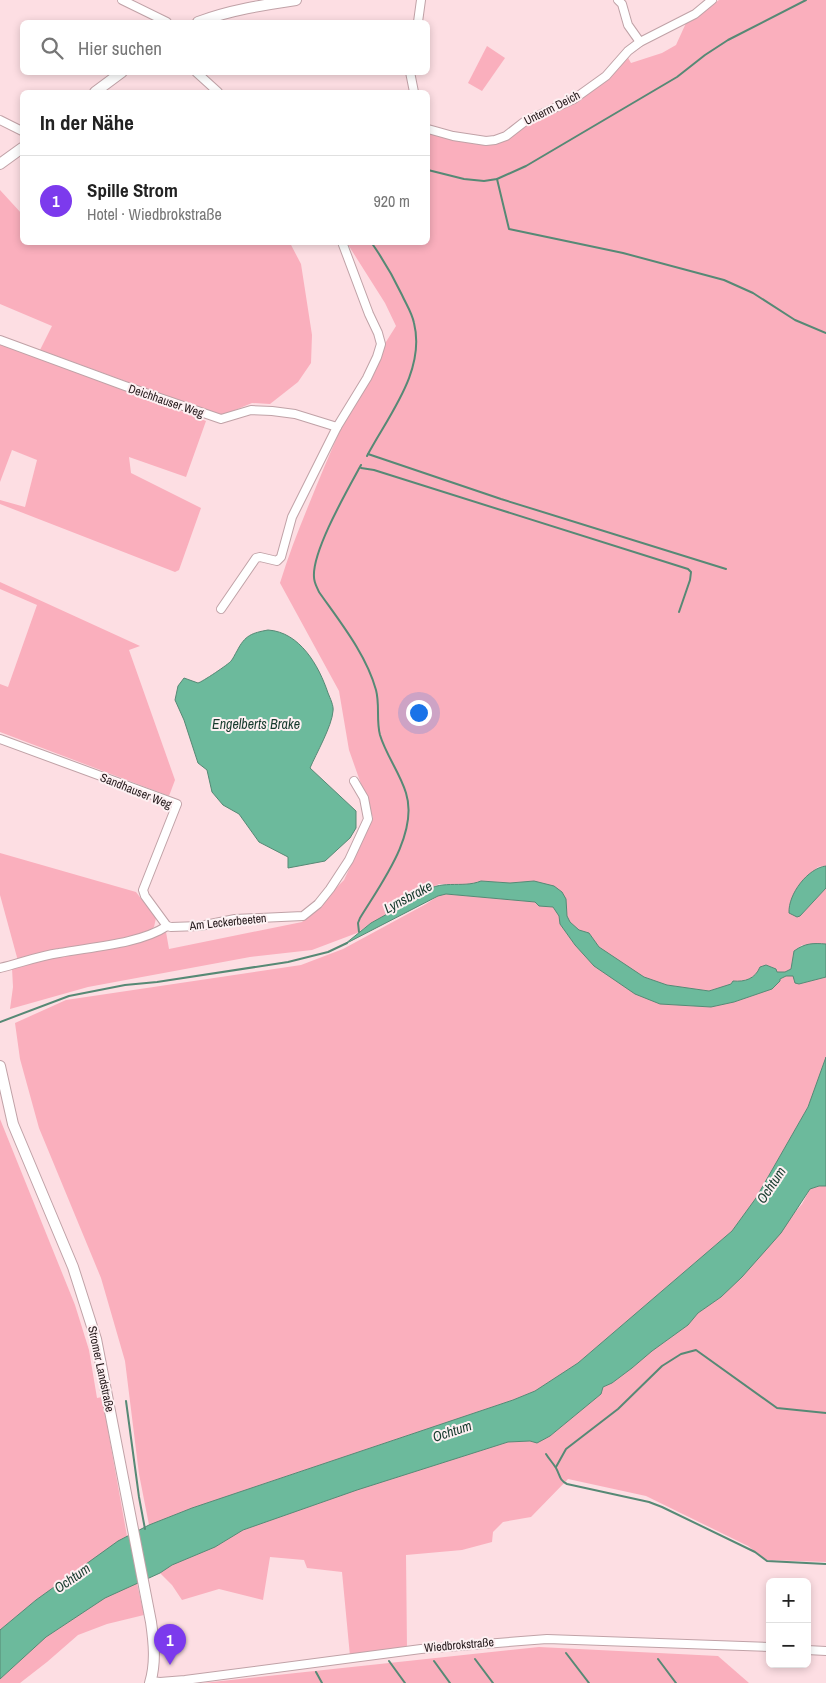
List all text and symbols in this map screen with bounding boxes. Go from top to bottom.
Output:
search box [20,20,430,75]
icon: search [38,34,66,62]
text: Hier suchen [78,35,162,61]
street label: Unterm Deich [521,87,583,129]
text: In der Nähe [40,108,134,137]
text: Spille Strom [87,177,178,203]
text: 1 [52,190,60,212]
text: 920 m [374,190,410,212]
text: Hotel · Wiedbrokstraße [87,203,222,225]
street label: Deichhauser Weg [126,381,206,422]
your location [406,700,432,726]
water label: Engelberts Brake [212,715,300,733]
street label: Sandhauser Weg [98,769,175,813]
water label: Lynsbrake [381,877,435,917]
street label: Am Leckerbeeten [188,910,267,934]
water label: Ochtum [752,1163,790,1207]
street label: Stromer Landstraße [84,1325,118,1413]
water label: Ochtum [430,1416,474,1446]
water label: Ochtum [50,1559,94,1597]
map controls [766,1578,811,1668]
button: + [766,1578,811,1623]
button: − [766,1623,811,1668]
pin: 1 [154,1624,186,1665]
street label: Wiedbrokstraße [423,1634,495,1656]

